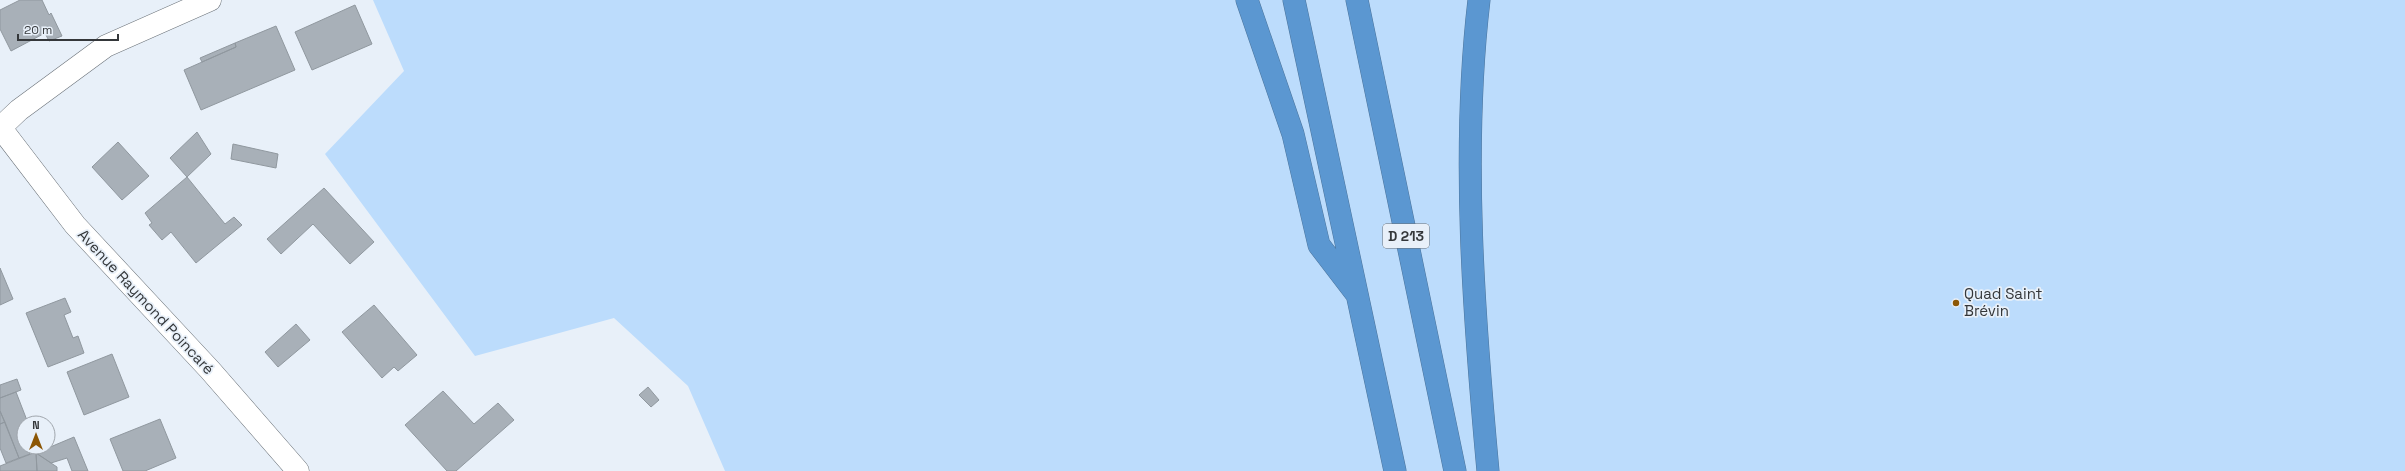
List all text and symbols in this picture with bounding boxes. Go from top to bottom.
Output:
scale bar [18,16,118,42]
text: 20 m [24,22,52,38]
road number: D 213 [1383,224,1429,248]
street label: Avenue Raymond Poincaré [74,225,219,378]
place label: Quad Saint Brévin [1964,284,2043,320]
marker: Quad Saint Brévin [1951,298,1961,308]
north arrow [16,415,56,455]
text: N [32,418,40,432]

